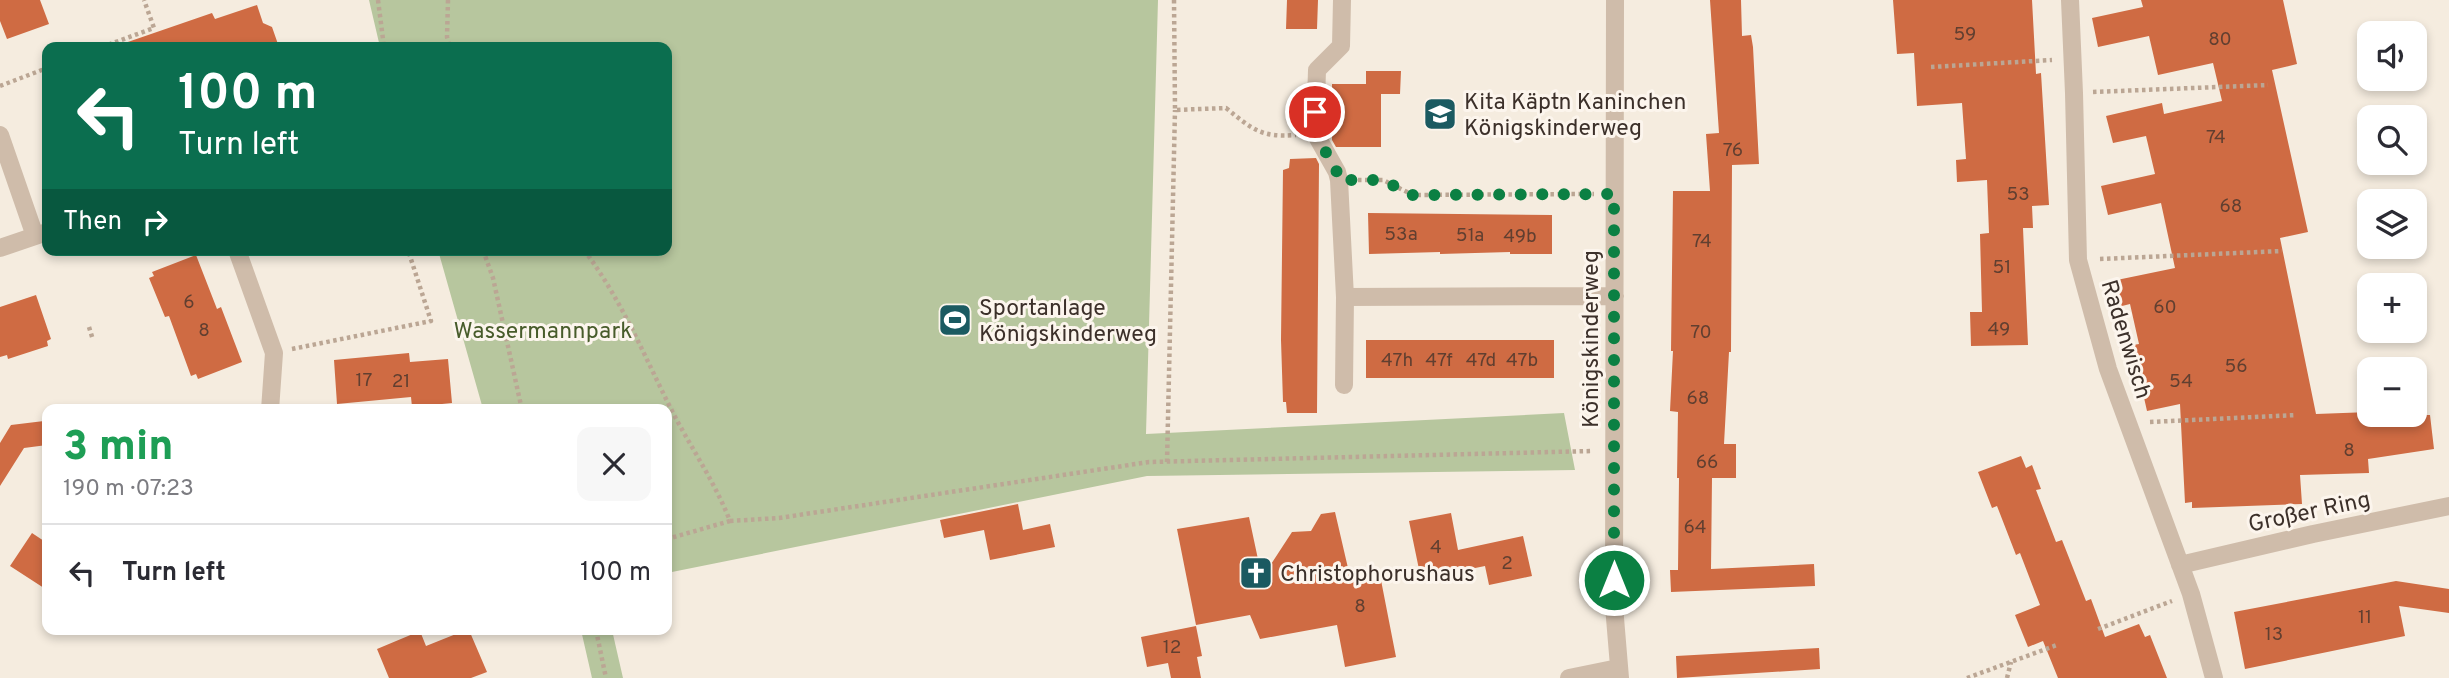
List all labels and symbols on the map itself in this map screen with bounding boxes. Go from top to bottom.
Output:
house number: 59 [1954,23,1976,47]
house number: 80 [2208,28,2232,52]
pin [1285,82,1345,142]
place label: Kita Käptn Kaninchen Königskinderweg [1464,89,1686,144]
school or university icon: Kita Käptn Kaninchen Königskinderweg [1421,95,1459,133]
house number: 74 [2206,126,2226,150]
house number: 76 [1723,139,1743,163]
house number: 53 [2006,183,2030,207]
house number: 68 [2220,195,2242,219]
house number: 53a [1384,223,1418,247]
house number: 51a [1456,224,1484,248]
house number: 49b [1503,225,1537,249]
house number: 74 [1692,230,1712,254]
street label: Königskinderweg [1578,250,1607,428]
house number: 51 [1993,256,2011,280]
street label: Radenwisch [2093,277,2156,403]
house number: 6 [183,291,195,315]
place label: Sportanlage Königskinderweg [979,295,1157,350]
house number: 60 [2153,296,2177,320]
sports icon: Sportanlage Königskinderweg [936,301,974,339]
park label: Wassermannpark [454,318,632,347]
house number: 49 [1988,318,2010,342]
house number: 8 [198,319,210,343]
house number: 70 [1690,321,1712,345]
house number: 47h [1381,349,1413,373]
house number: 47f [1425,349,1453,373]
house number: 47d [1466,349,1496,373]
house number: 47b [1506,349,1538,373]
house number: 56 [2224,355,2248,379]
house number: 17 [356,369,373,393]
house number: 21 [392,370,410,394]
house number: 54 [2169,370,2193,394]
house number: 68 [1687,387,1709,411]
house number: 8 [2343,439,2355,463]
house number: 66 [1696,451,1718,475]
street label: Großer Ring [2246,486,2373,541]
house number: 64 [1683,516,1707,540]
house number: 4 [1430,536,1442,560]
position arrow [1577,543,1651,617]
house number: 2 [1501,552,1513,576]
church icon: Christophorushaus [1237,554,1275,592]
place label: Christophorushaus [1280,561,1475,590]
house number: 8 [1354,595,1366,619]
house number: 11 [2358,606,2372,630]
house number: 13 [2265,623,2283,647]
house number: 12 [1163,636,1181,660]

